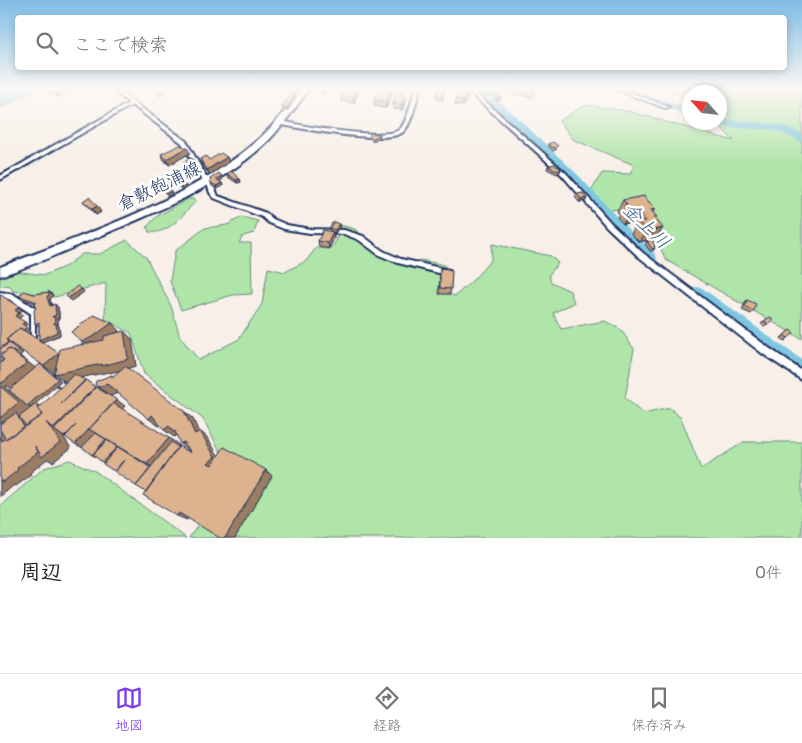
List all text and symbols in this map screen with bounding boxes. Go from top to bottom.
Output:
search box [15,15,787,70]
icon: search [33,29,61,57]
text: ここで検索 [73,33,168,57]
north arrow [682,85,727,130]
street label: 倉敷飽浦線 [114,156,205,217]
water label: 金上川 [617,197,675,254]
text: 周辺 [20,559,62,586]
text: 0件 [755,563,782,583]
tab: 地図 [115,684,143,734]
tab: 経路 [373,684,401,734]
tab: 保存済み [631,684,687,734]

